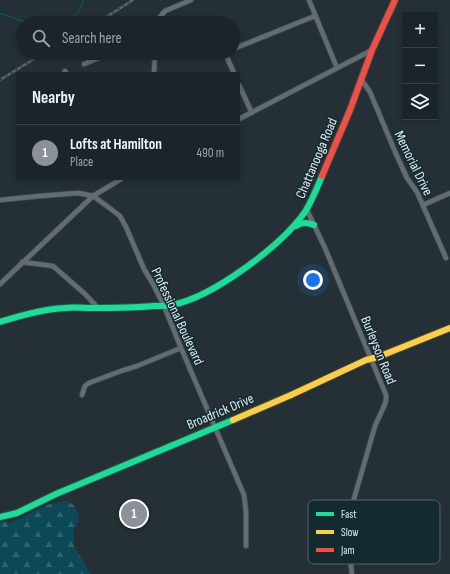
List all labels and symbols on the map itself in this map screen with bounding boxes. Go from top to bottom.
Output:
street label: Chattanooga Road [292,115,341,201]
street label: Memorial Drive [391,128,437,198]
street label: Professional Boulevard [148,265,208,368]
your location [303,270,323,290]
street label: Burleyson Road [357,314,400,387]
street label: Broadrick Drive [184,390,256,433]
pin: 1 [121,499,147,529]
legend [308,500,440,564]
text: Fast [341,508,357,521]
text: Slow [341,526,358,539]
text: Jam [340,544,355,557]

